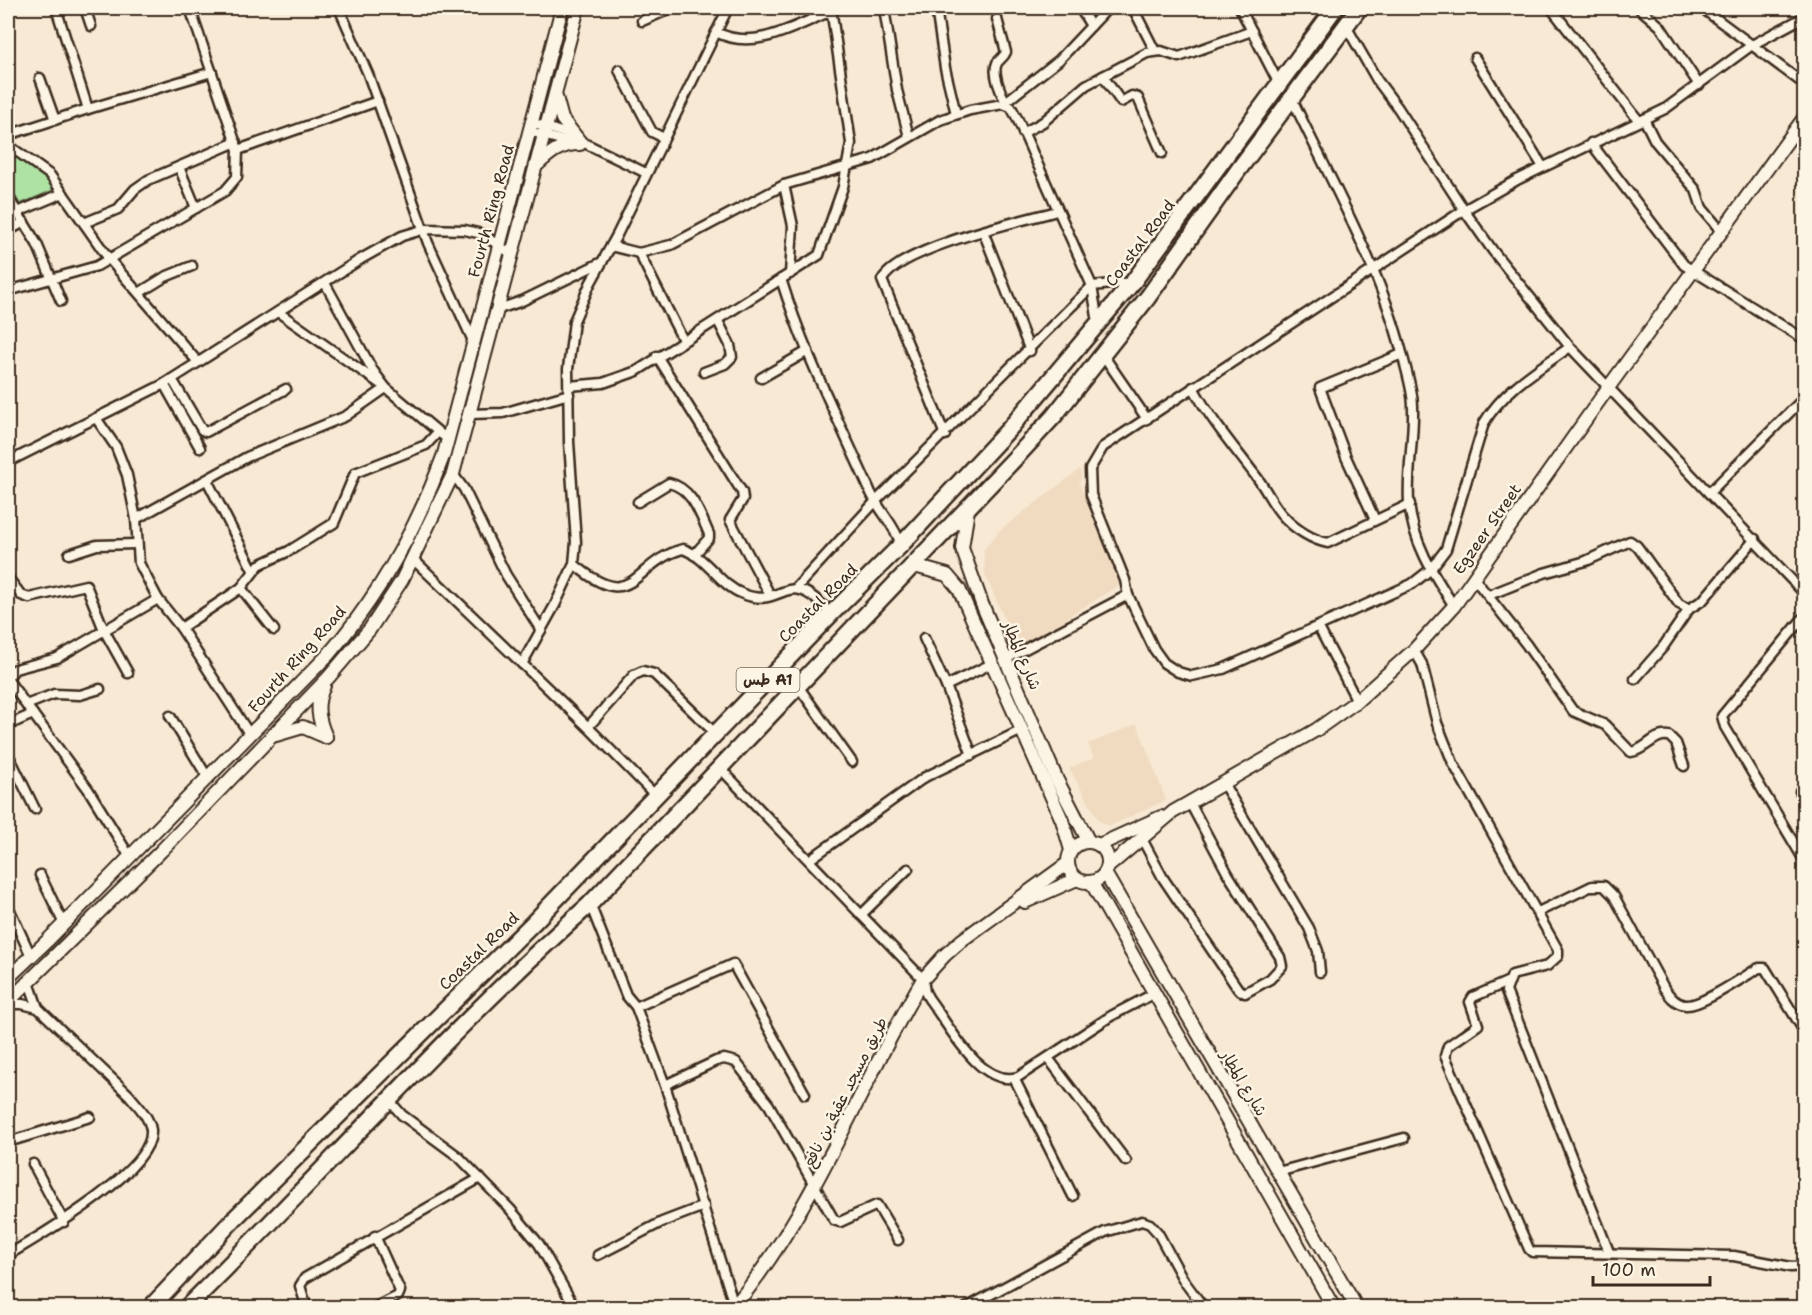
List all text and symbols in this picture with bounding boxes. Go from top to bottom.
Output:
street label: Fourth Ring Road [463,142,519,280]
street label: Coastal Road [1100,195,1180,291]
street label: Egzeer Street [1448,480,1526,578]
street label: Coastal Road [774,559,862,647]
street label: Fourth Ring Road [243,601,351,717]
street label: شارع المطار [996,615,1046,693]
road number: طس A1 [736,668,800,692]
street label: Coastal Road [434,907,524,995]
street label: طريق مسجد عقبة بن نافع [798,1013,893,1171]
street label: شارع المطار [1214,1044,1272,1120]
scale bar [1593,1249,1710,1287]
text: 100 m [1602,1258,1656,1282]

